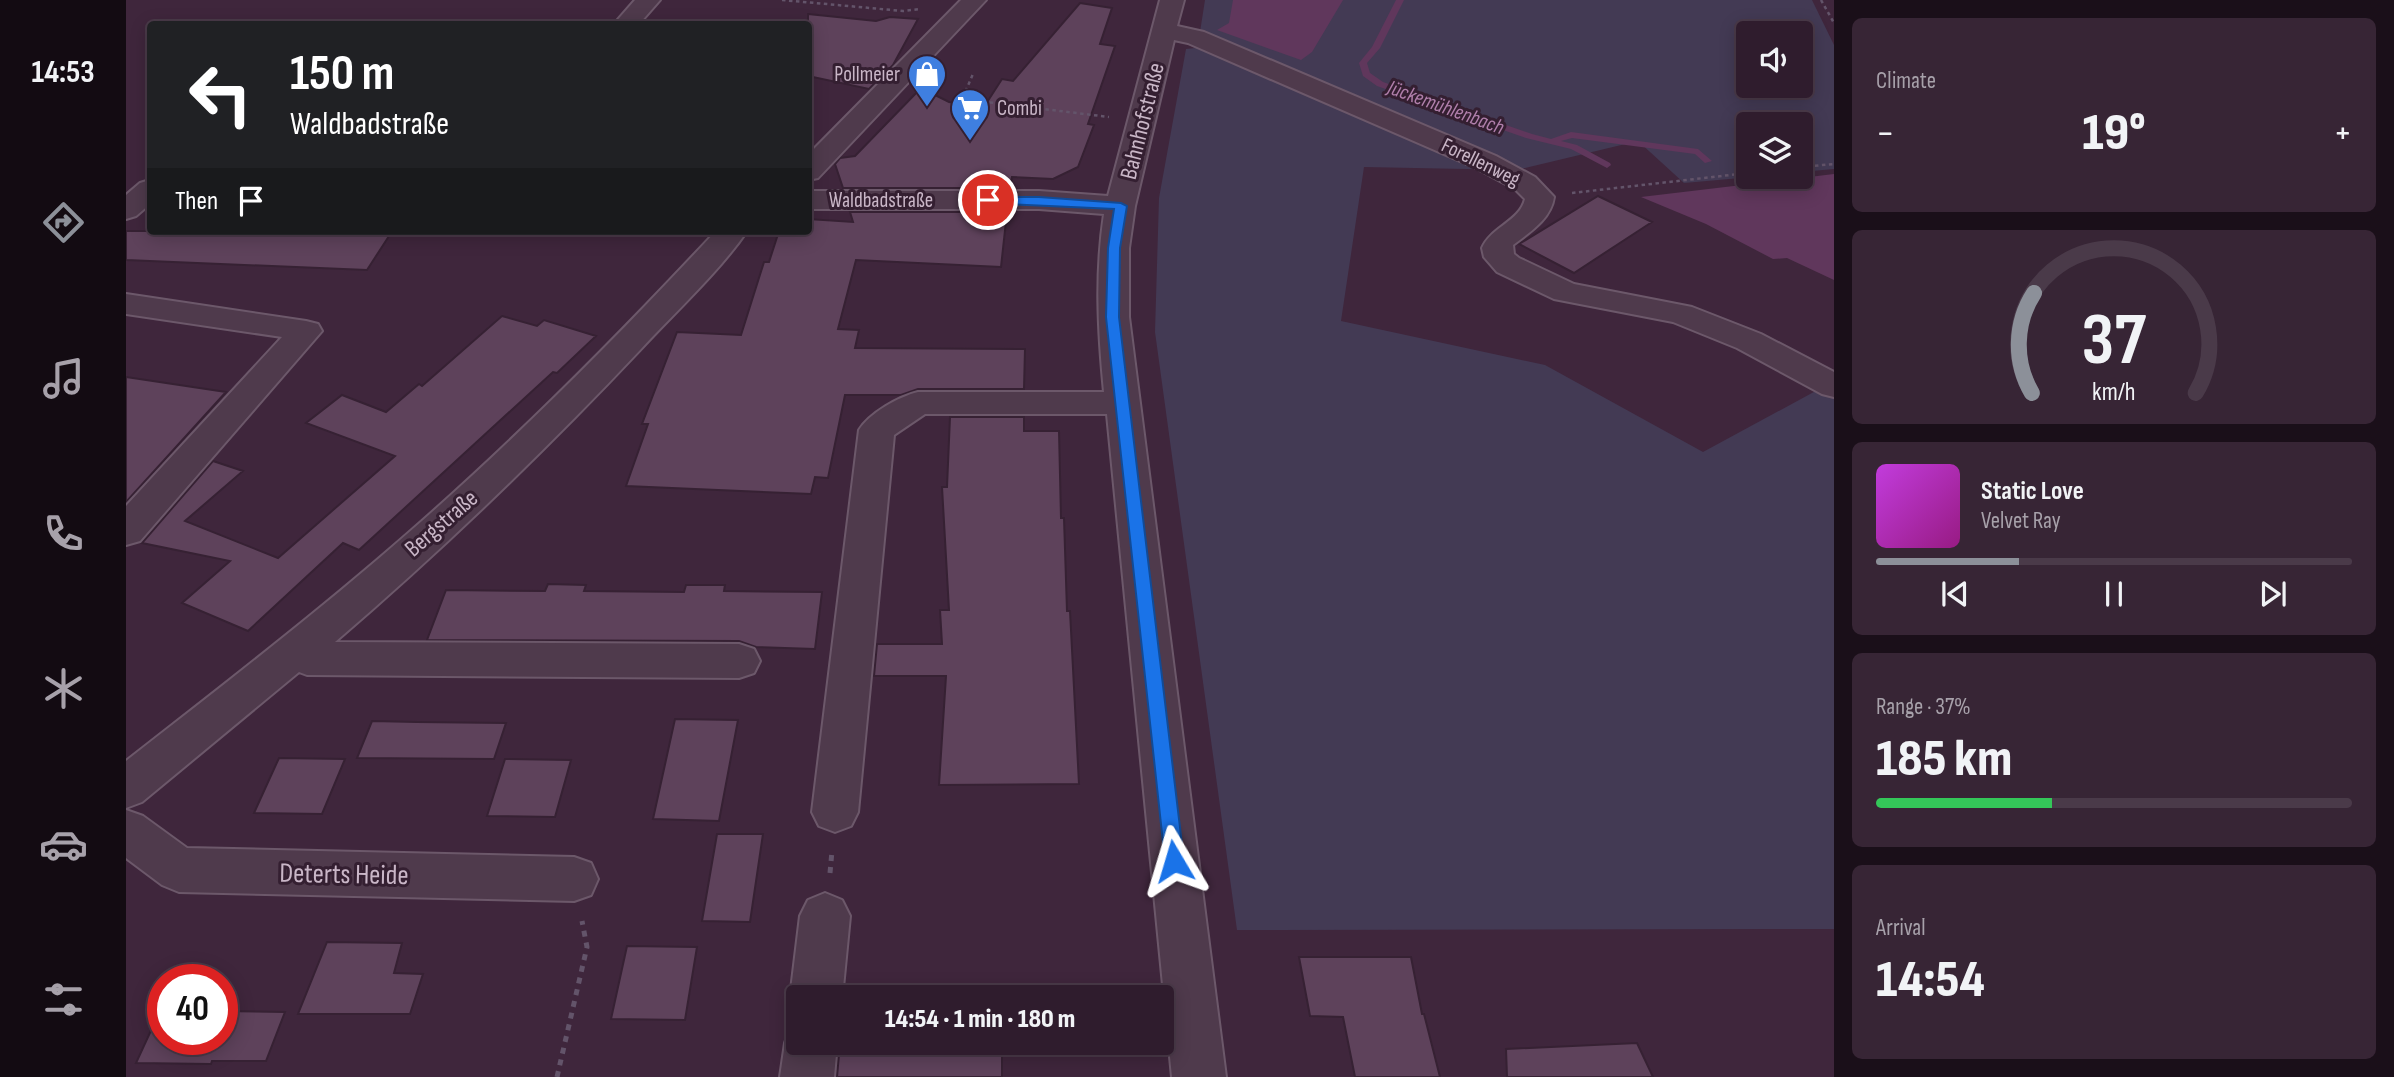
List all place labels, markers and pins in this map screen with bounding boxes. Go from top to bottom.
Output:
shop icon: Pollmeier [906,53,948,108]
place label: Pollmeier [834,62,900,87]
supermarket icon: Combi [949,87,991,142]
place label: Combi [997,96,1042,121]
pin [958,170,1018,230]

